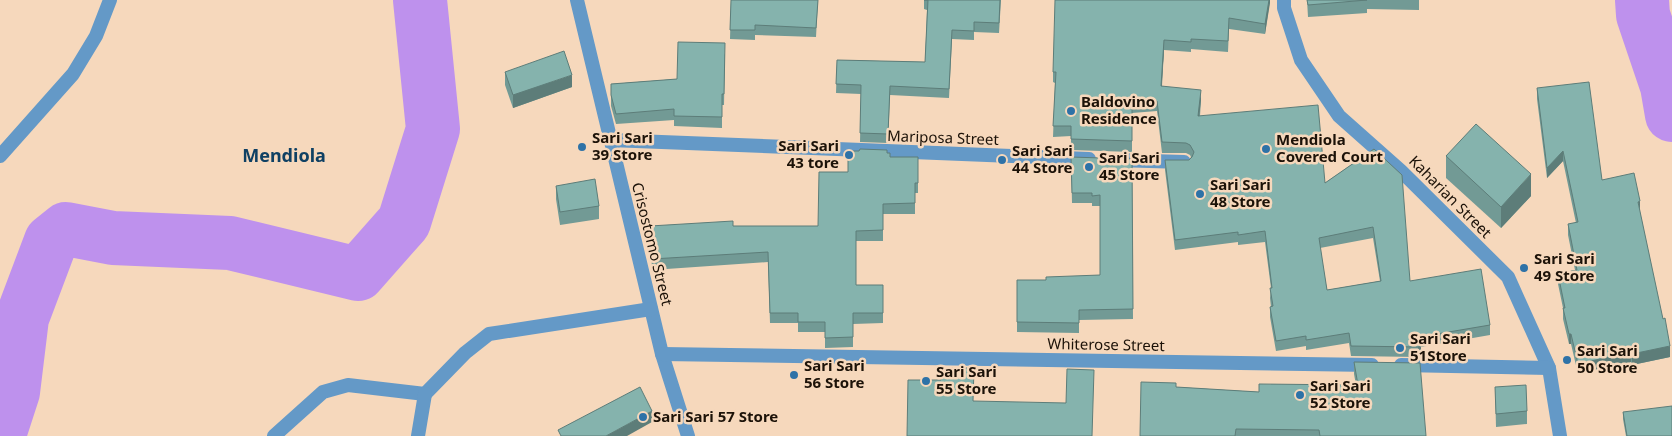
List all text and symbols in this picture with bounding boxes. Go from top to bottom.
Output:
place label: Baldovino Residence [1081,91,1157,128]
marker: Baldovino Residence [1065,105,1077,117]
street label: Mariposa Street [887,125,1000,149]
place label: Sari Sari 39 Store [592,127,653,164]
place label: Mendiola Covered Court [1276,129,1383,166]
place label: Sari Sari 43 tore [778,135,839,172]
place label: Sari Sari 44 Store [1012,140,1073,177]
marker: Sari Sari 39 Store [576,141,588,153]
district label: Mendiola [242,143,326,167]
marker: Mendiola Covered Court [1260,143,1272,155]
place label: Sari Sari 45 Store [1099,147,1160,184]
marker: Sari Sari 43 tore [843,149,855,161]
street label: Kaharian Street [1405,151,1497,242]
marker: Sari Sari 44 Store [996,154,1008,166]
marker: Sari Sari 45 Store [1083,161,1095,173]
place label: Sari Sari 48 Store [1210,174,1271,211]
street label: Crisostomo Street [628,180,678,308]
marker: Sari Sari 48 Store [1194,188,1206,200]
place label: Sari Sari 49 Store [1534,248,1595,285]
marker: Sari Sari 49 Store [1518,262,1530,274]
place label: Sari Sari 51Store [1410,328,1471,365]
street label: Whiterose Street [1047,333,1165,355]
place label: Sari Sari 50 Store [1577,340,1638,377]
marker: Sari Sari 51Store [1394,342,1406,354]
marker: Sari Sari 50 Store [1561,354,1573,366]
place label: Sari Sari 56 Store [804,355,865,392]
place label: Sari Sari 55 Store [936,361,997,398]
marker: Sari Sari 56 Store [788,369,800,381]
marker: Sari Sari 55 Store [920,375,932,387]
place label: Sari Sari 52 Store [1310,375,1371,412]
marker: Sari Sari 52 Store [1294,389,1306,401]
place label: Sari Sari 57 Store [653,406,778,426]
marker: Sari Sari 57 Store [637,411,649,423]

